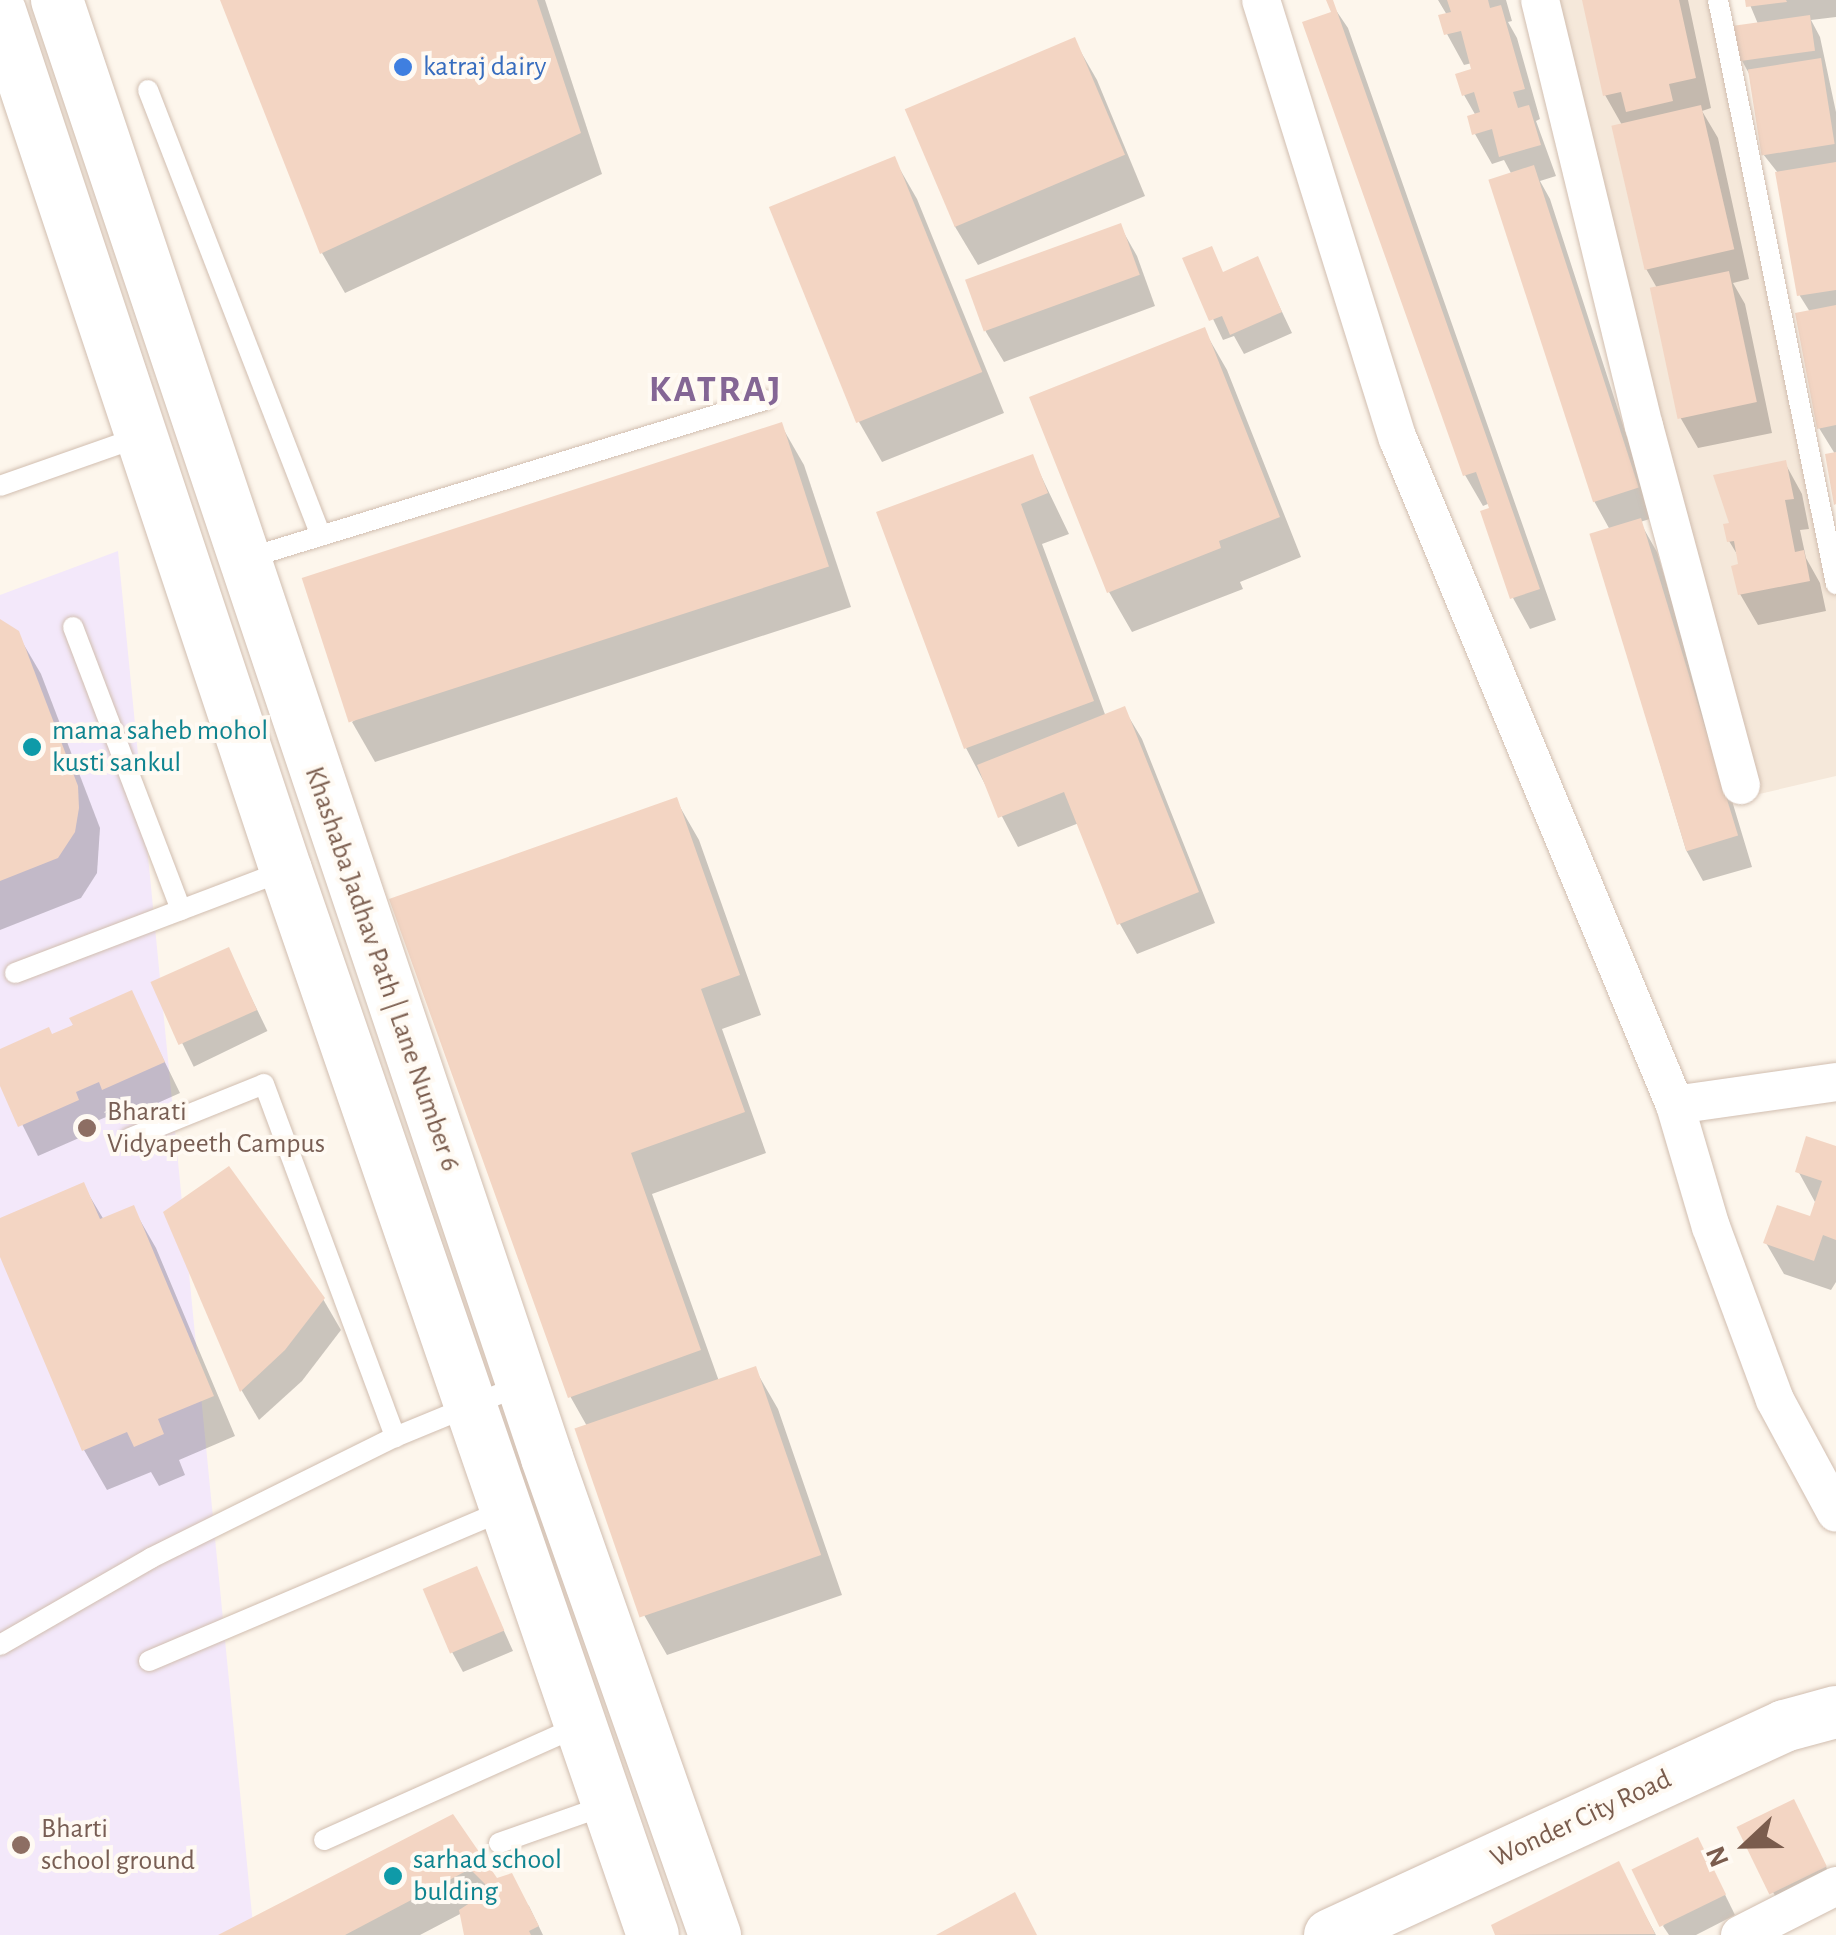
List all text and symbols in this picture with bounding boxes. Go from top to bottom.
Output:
place label: katraj dairy [423,50,546,84]
marker: katraj dairy [392,56,414,78]
district label: KATRAJ [649,368,783,414]
place label: mama saheb mohol kusti sankul [52,714,268,780]
marker: mama saheb mohol kusti sankul [21,736,43,758]
street label: Khashaba Jadhav Path | Lane Number 6 [297,762,467,1176]
place label: Bharati Vidyapeeth Campus [107,1095,325,1161]
marker: Bharati Vidyapeeth Campus [76,1117,98,1139]
street label: Wonder City Road [1485,1763,1677,1875]
north arrow [1696,1795,1796,1895]
place label: Bharti school ground [41,1812,195,1878]
marker: Bharti school ground [10,1834,32,1856]
text: N [1702,1842,1735,1871]
place label: sarhad school bulding [413,1843,562,1909]
marker: sarhad school bulding [382,1865,404,1887]

